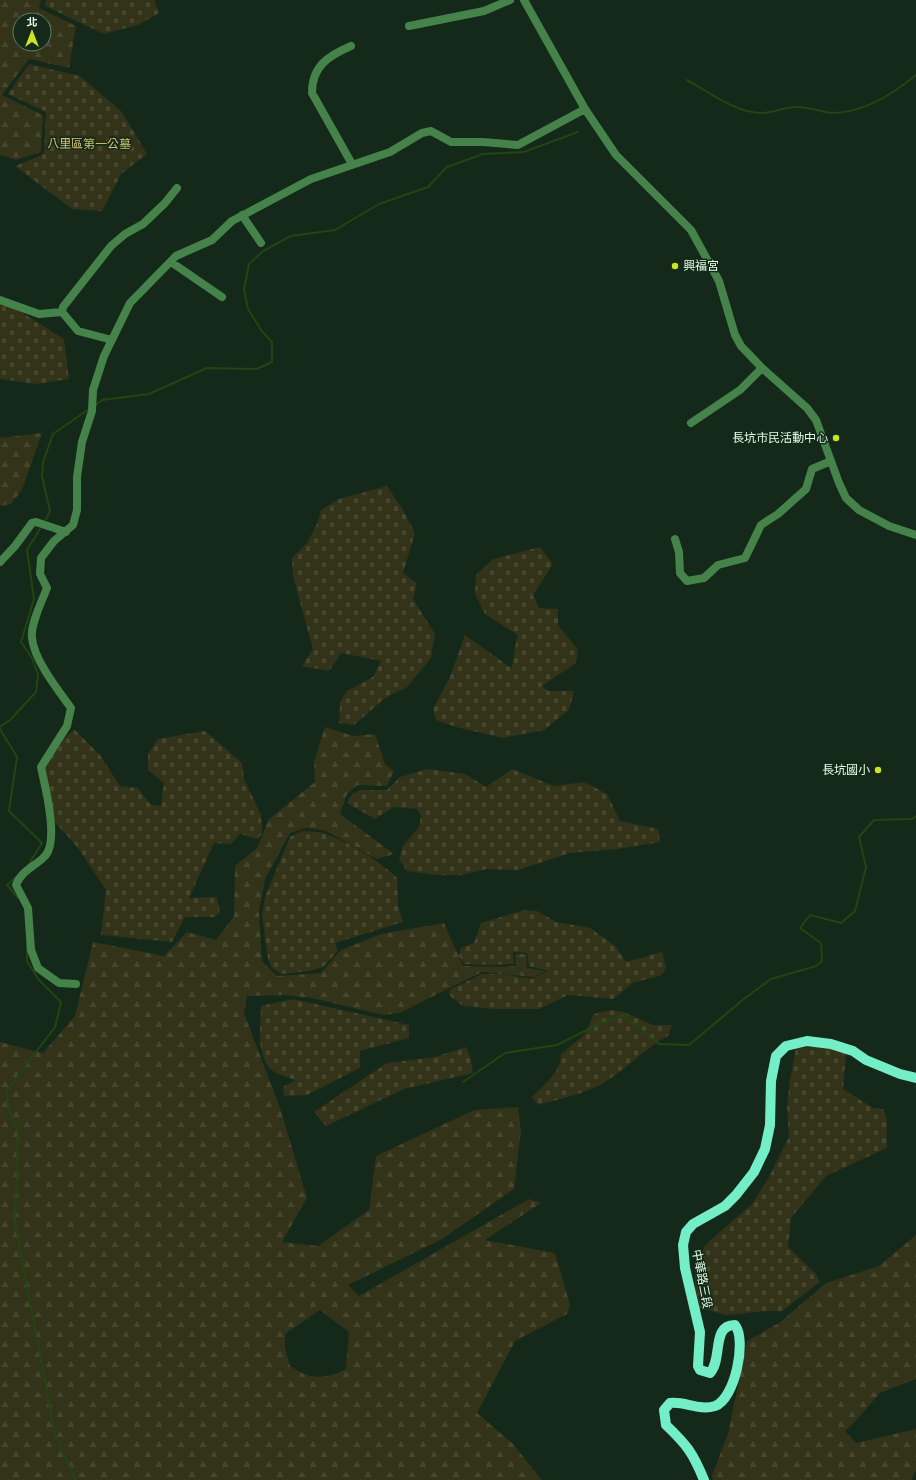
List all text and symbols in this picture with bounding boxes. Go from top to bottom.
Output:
north arrow [12,12,52,52]
text: 北 [27,15,38,29]
park label: 八里區第一公墓 [47,136,131,151]
place label: 興福宮 [683,258,719,273]
marker: 興福宮 [670,261,680,271]
place label: 長坑市民活動中心 [732,430,828,445]
marker: 長坑市民活動中心 [831,433,841,443]
place label: 長坑國小 [822,762,870,777]
marker: 長坑國小 [873,765,883,775]
street label: 中華路三段 [689,1248,716,1310]

